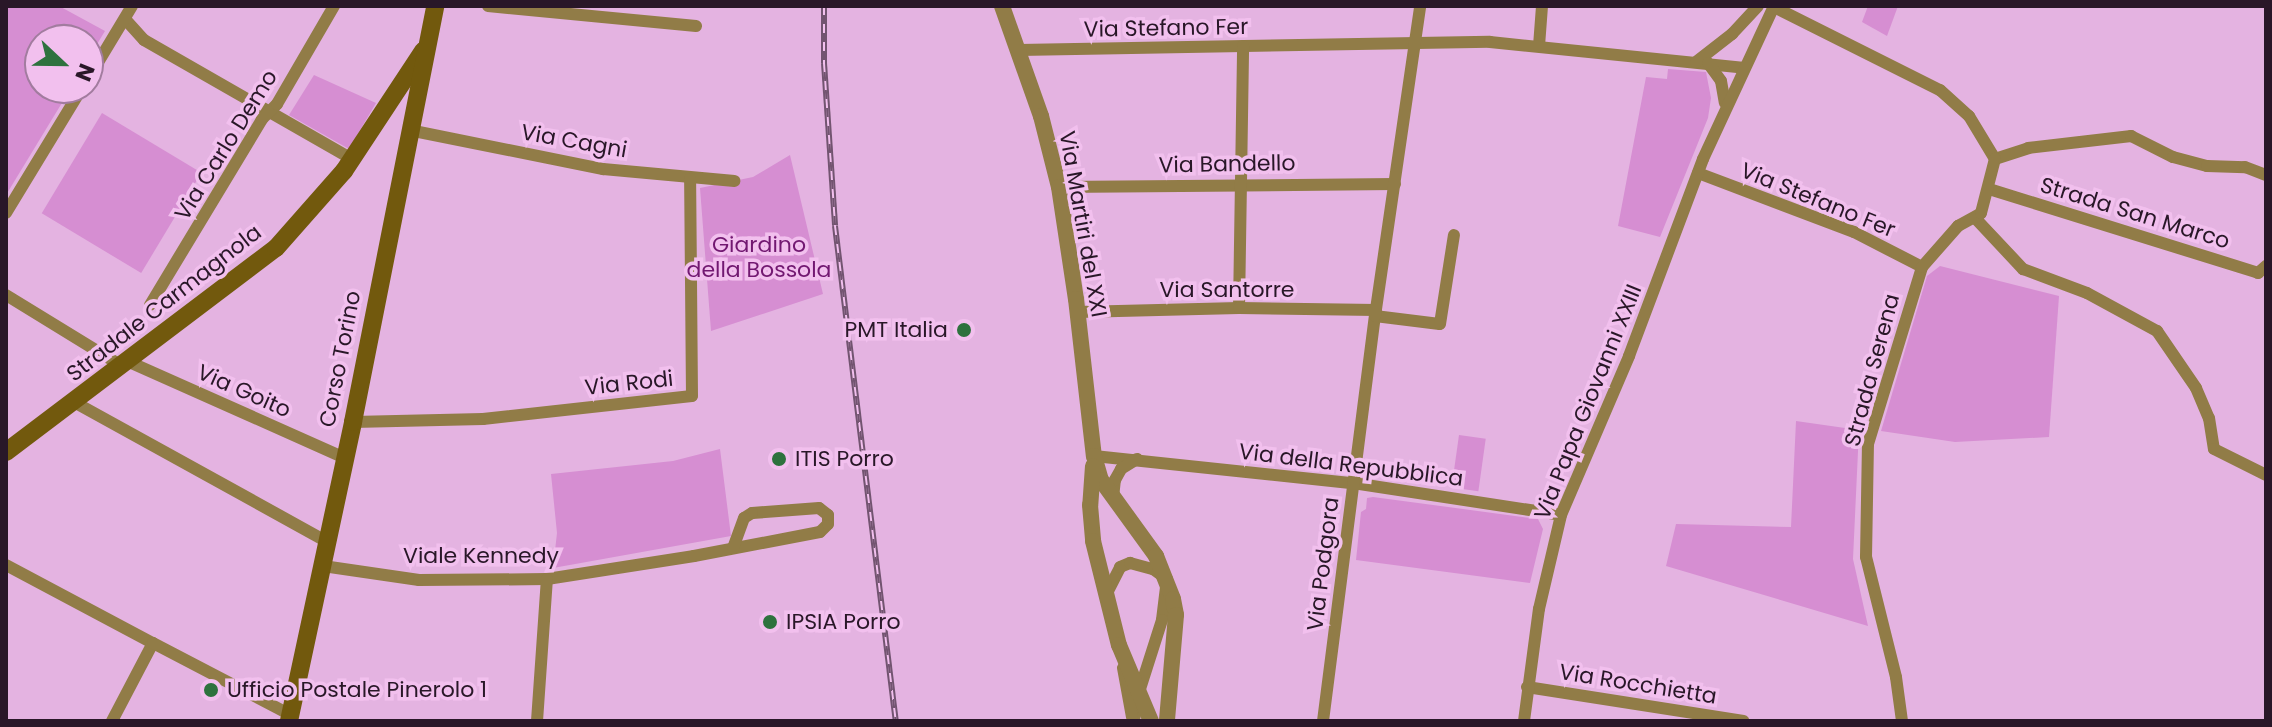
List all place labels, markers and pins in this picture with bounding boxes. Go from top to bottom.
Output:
place label: PMT Italia [845,317,948,343]
marker: PMT Italia [955,321,973,339]
place label: ITIS Porro [795,446,894,472]
marker: ITIS Porro [770,450,788,468]
place label: IPSIA Porro [786,609,900,635]
marker: IPSIA Porro [761,613,779,631]
place label: Ufficio Postale Pinerolo 1 [227,677,487,703]
marker: Ufficio Postale Pinerolo 1 [202,681,220,699]

